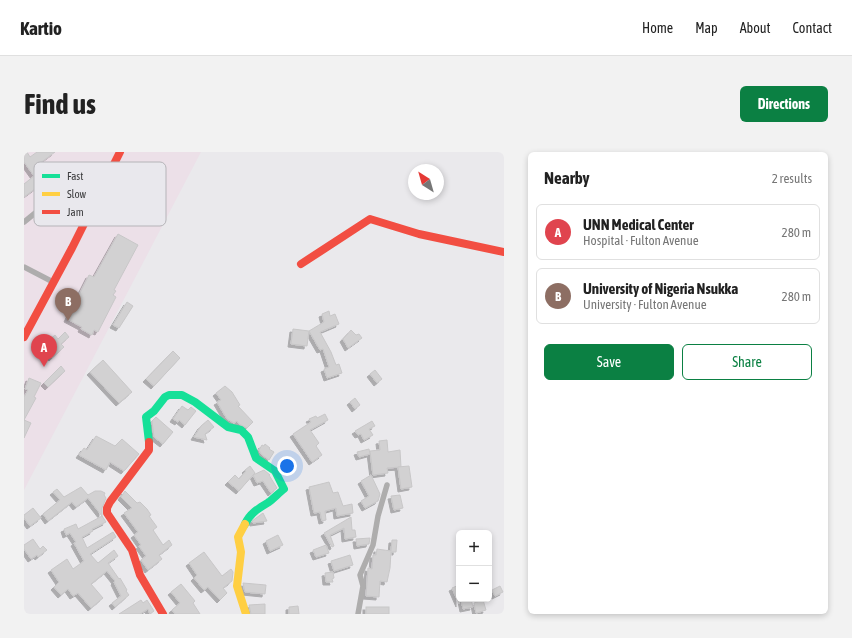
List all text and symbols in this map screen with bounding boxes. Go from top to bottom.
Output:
text: Kartio [20,17,62,39]
text: Home [642,20,673,36]
text: Map [695,20,718,36]
text: About [740,20,771,36]
text: Contact [793,20,832,36]
button: Directions [740,86,828,122]
text: Find us [24,88,96,120]
legend [34,162,166,226]
north arrow [408,164,444,200]
text: Nearby [544,168,590,188]
text: Fast [67,170,83,182]
text: 2 results [772,171,812,186]
text: Slow [67,188,86,200]
text: Jam [67,206,84,218]
text: UNN Medical Center [583,216,694,233]
text: A [555,225,561,240]
text: 280 m [782,225,811,240]
text: Hospital · Fulton Avenue [583,233,699,248]
text: University of Nigeria Nsukka [583,280,738,297]
pin: B [55,288,81,321]
text: B [555,289,561,304]
text: 280 m [782,289,811,304]
text: University · Fulton Avenue [583,297,707,312]
pin: A [31,334,57,367]
button: Save [544,344,674,380]
button: Share [682,344,812,380]
your location [277,456,297,476]
map controls [456,530,492,602]
button: + [456,530,492,566]
button: − [456,566,492,602]

